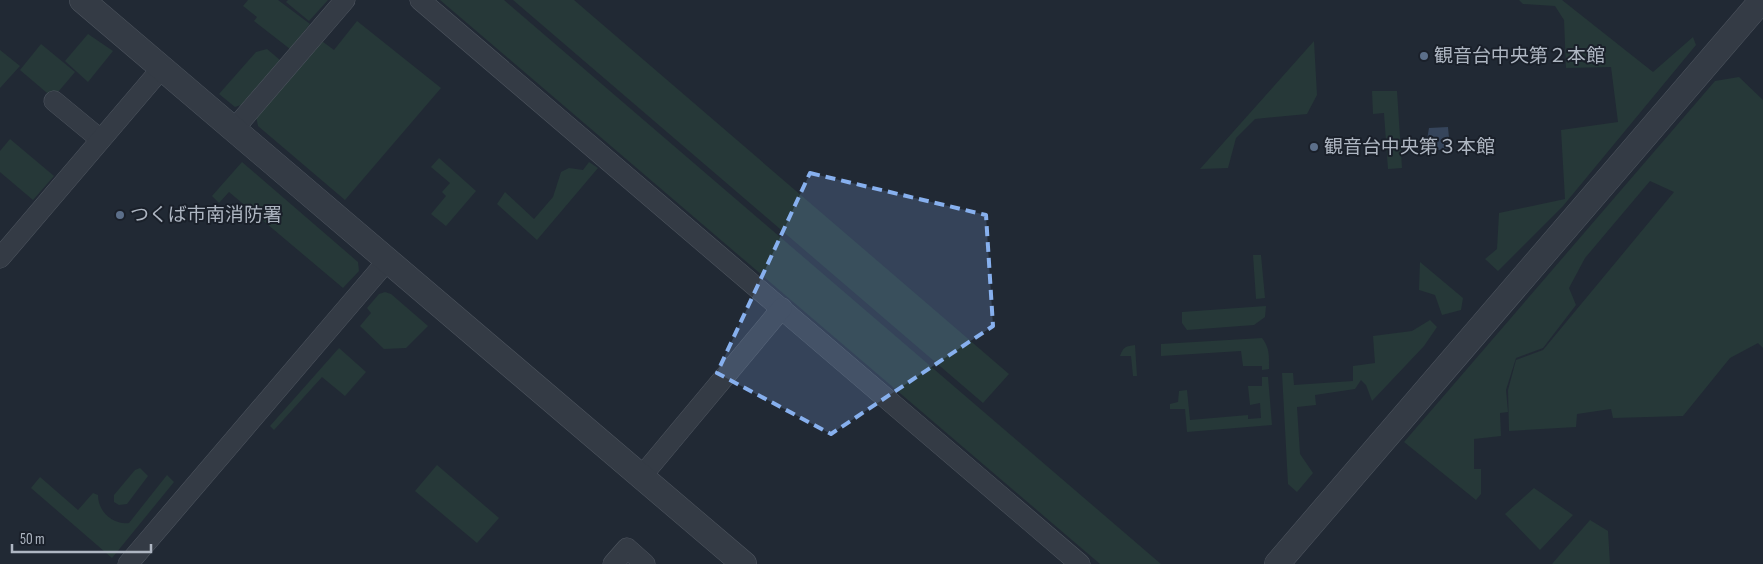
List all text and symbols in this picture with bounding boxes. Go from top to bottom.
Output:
place label: 観音台中央第２本館 [1434,45,1605,68]
marker: 観音台中央第２本館 [1418,50,1430,62]
place label: 観音台中央第３本館 [1324,136,1495,159]
marker: 観音台中央第３本館 [1308,141,1320,153]
place label: つくば市南消防署 [130,204,282,227]
marker: つくば市南消防署 [114,209,126,221]
scale bar [12,522,151,554]
text: 50 m [20,530,45,549]

